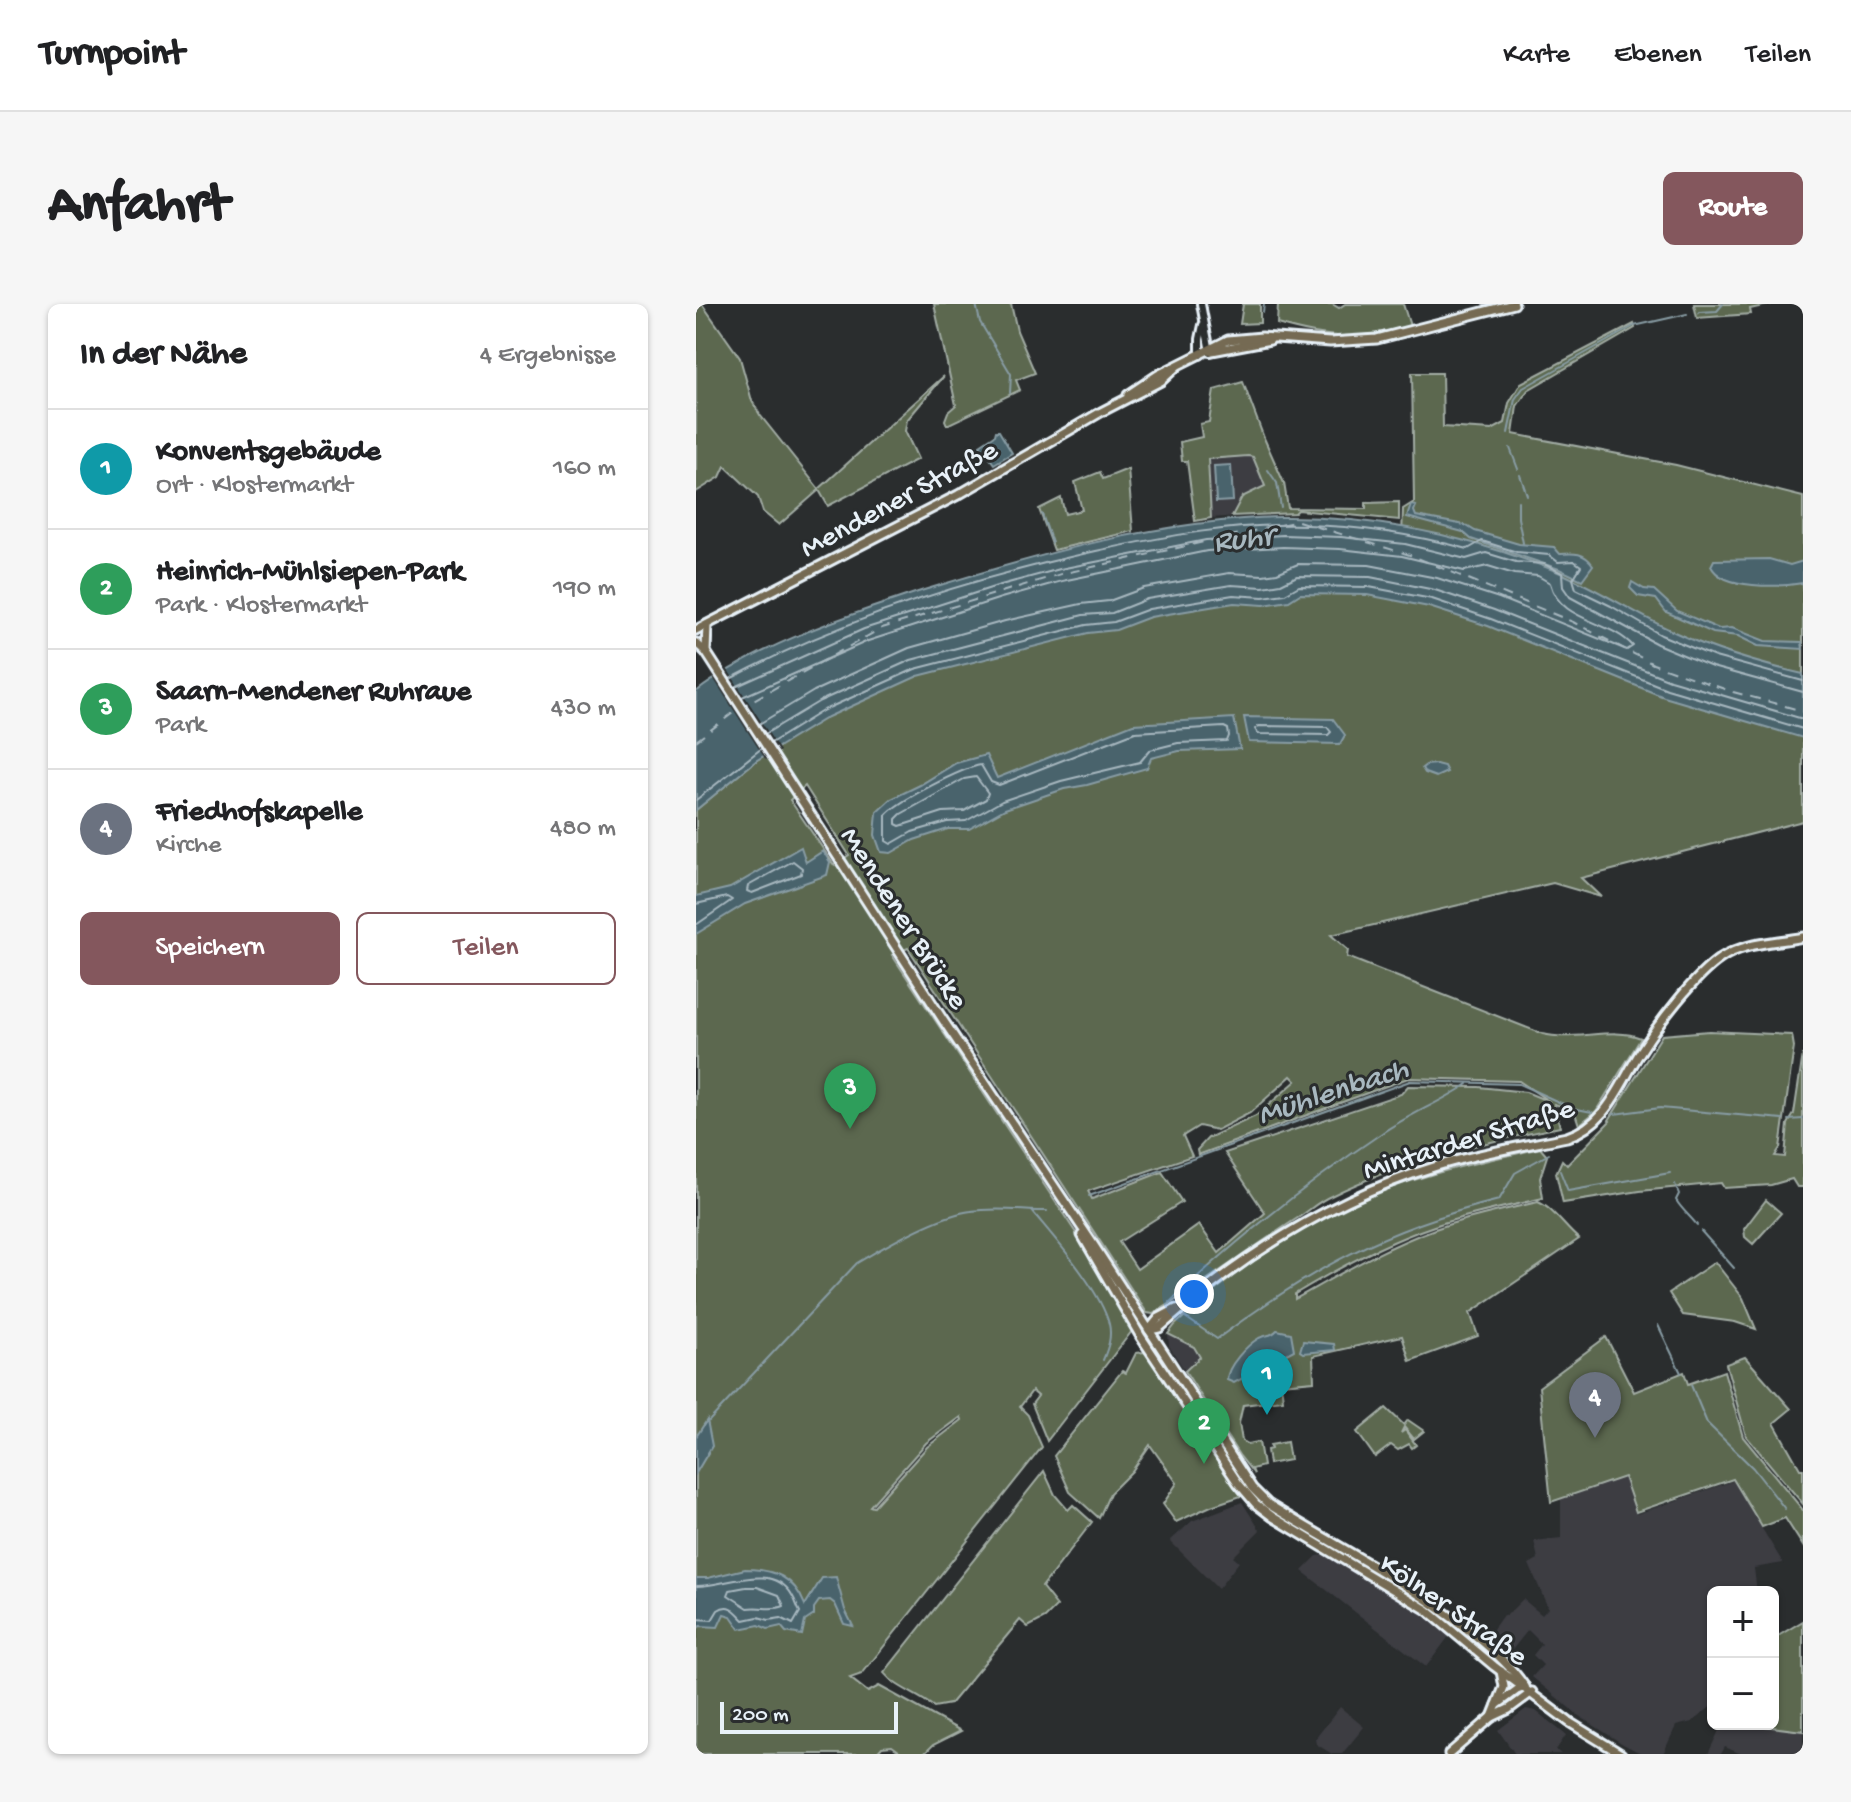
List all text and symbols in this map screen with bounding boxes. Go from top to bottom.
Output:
text: Turnpoint [40,33,184,77]
text: Karte [1503,39,1570,72]
text: Ebenen [1614,39,1702,72]
text: Teilen [1746,39,1811,72]
button: Route [1663,172,1803,245]
text: Anfahrt [48,175,229,241]
text: In der Nähe [80,336,247,376]
text: 4 Ergebnisse [480,341,616,372]
street label: Mendener Straße [796,434,1005,568]
text: Konventsgebäude [156,436,381,471]
text: 1 [101,454,111,485]
text: 160 m [553,454,616,485]
text: Ort · Klostermarkt [156,471,353,502]
water label: Ruhr [1211,518,1281,563]
text: Heinrich-Mühlsiepen-Park [156,556,464,591]
text: 2 [100,574,112,605]
text: 190 m [553,574,616,605]
text: Park · Klostermarkt [156,591,367,622]
text: Saarn-Mendener Ruhraue [156,676,471,711]
text: 3 [99,694,113,725]
text: 430 m [551,694,616,725]
text: Park [156,711,206,742]
text: Friedhofskapelle [156,796,362,831]
text: 4 [100,814,112,845]
text: 480 m [550,814,616,845]
street label: Mendener Brücke [830,822,974,1018]
text: Kirche [156,831,221,862]
button: Speichern [80,912,340,985]
button: Teilen [356,912,616,985]
water label: Mühlenbach [1254,1051,1414,1136]
pin: 3 [824,1063,876,1129]
street label: Mintarder Straße [1359,1092,1580,1190]
your location [1174,1274,1214,1314]
pin: 1 [1241,1349,1293,1415]
pin: 4 [1569,1372,1621,1438]
pin: 2 [1178,1398,1230,1464]
street label: Kölner Straße [1371,1548,1534,1676]
map controls [1707,1586,1779,1730]
button: + [1707,1586,1779,1658]
button: − [1707,1658,1779,1730]
scale bar [720,1698,898,1734]
text: 200 m [732,1703,789,1729]

